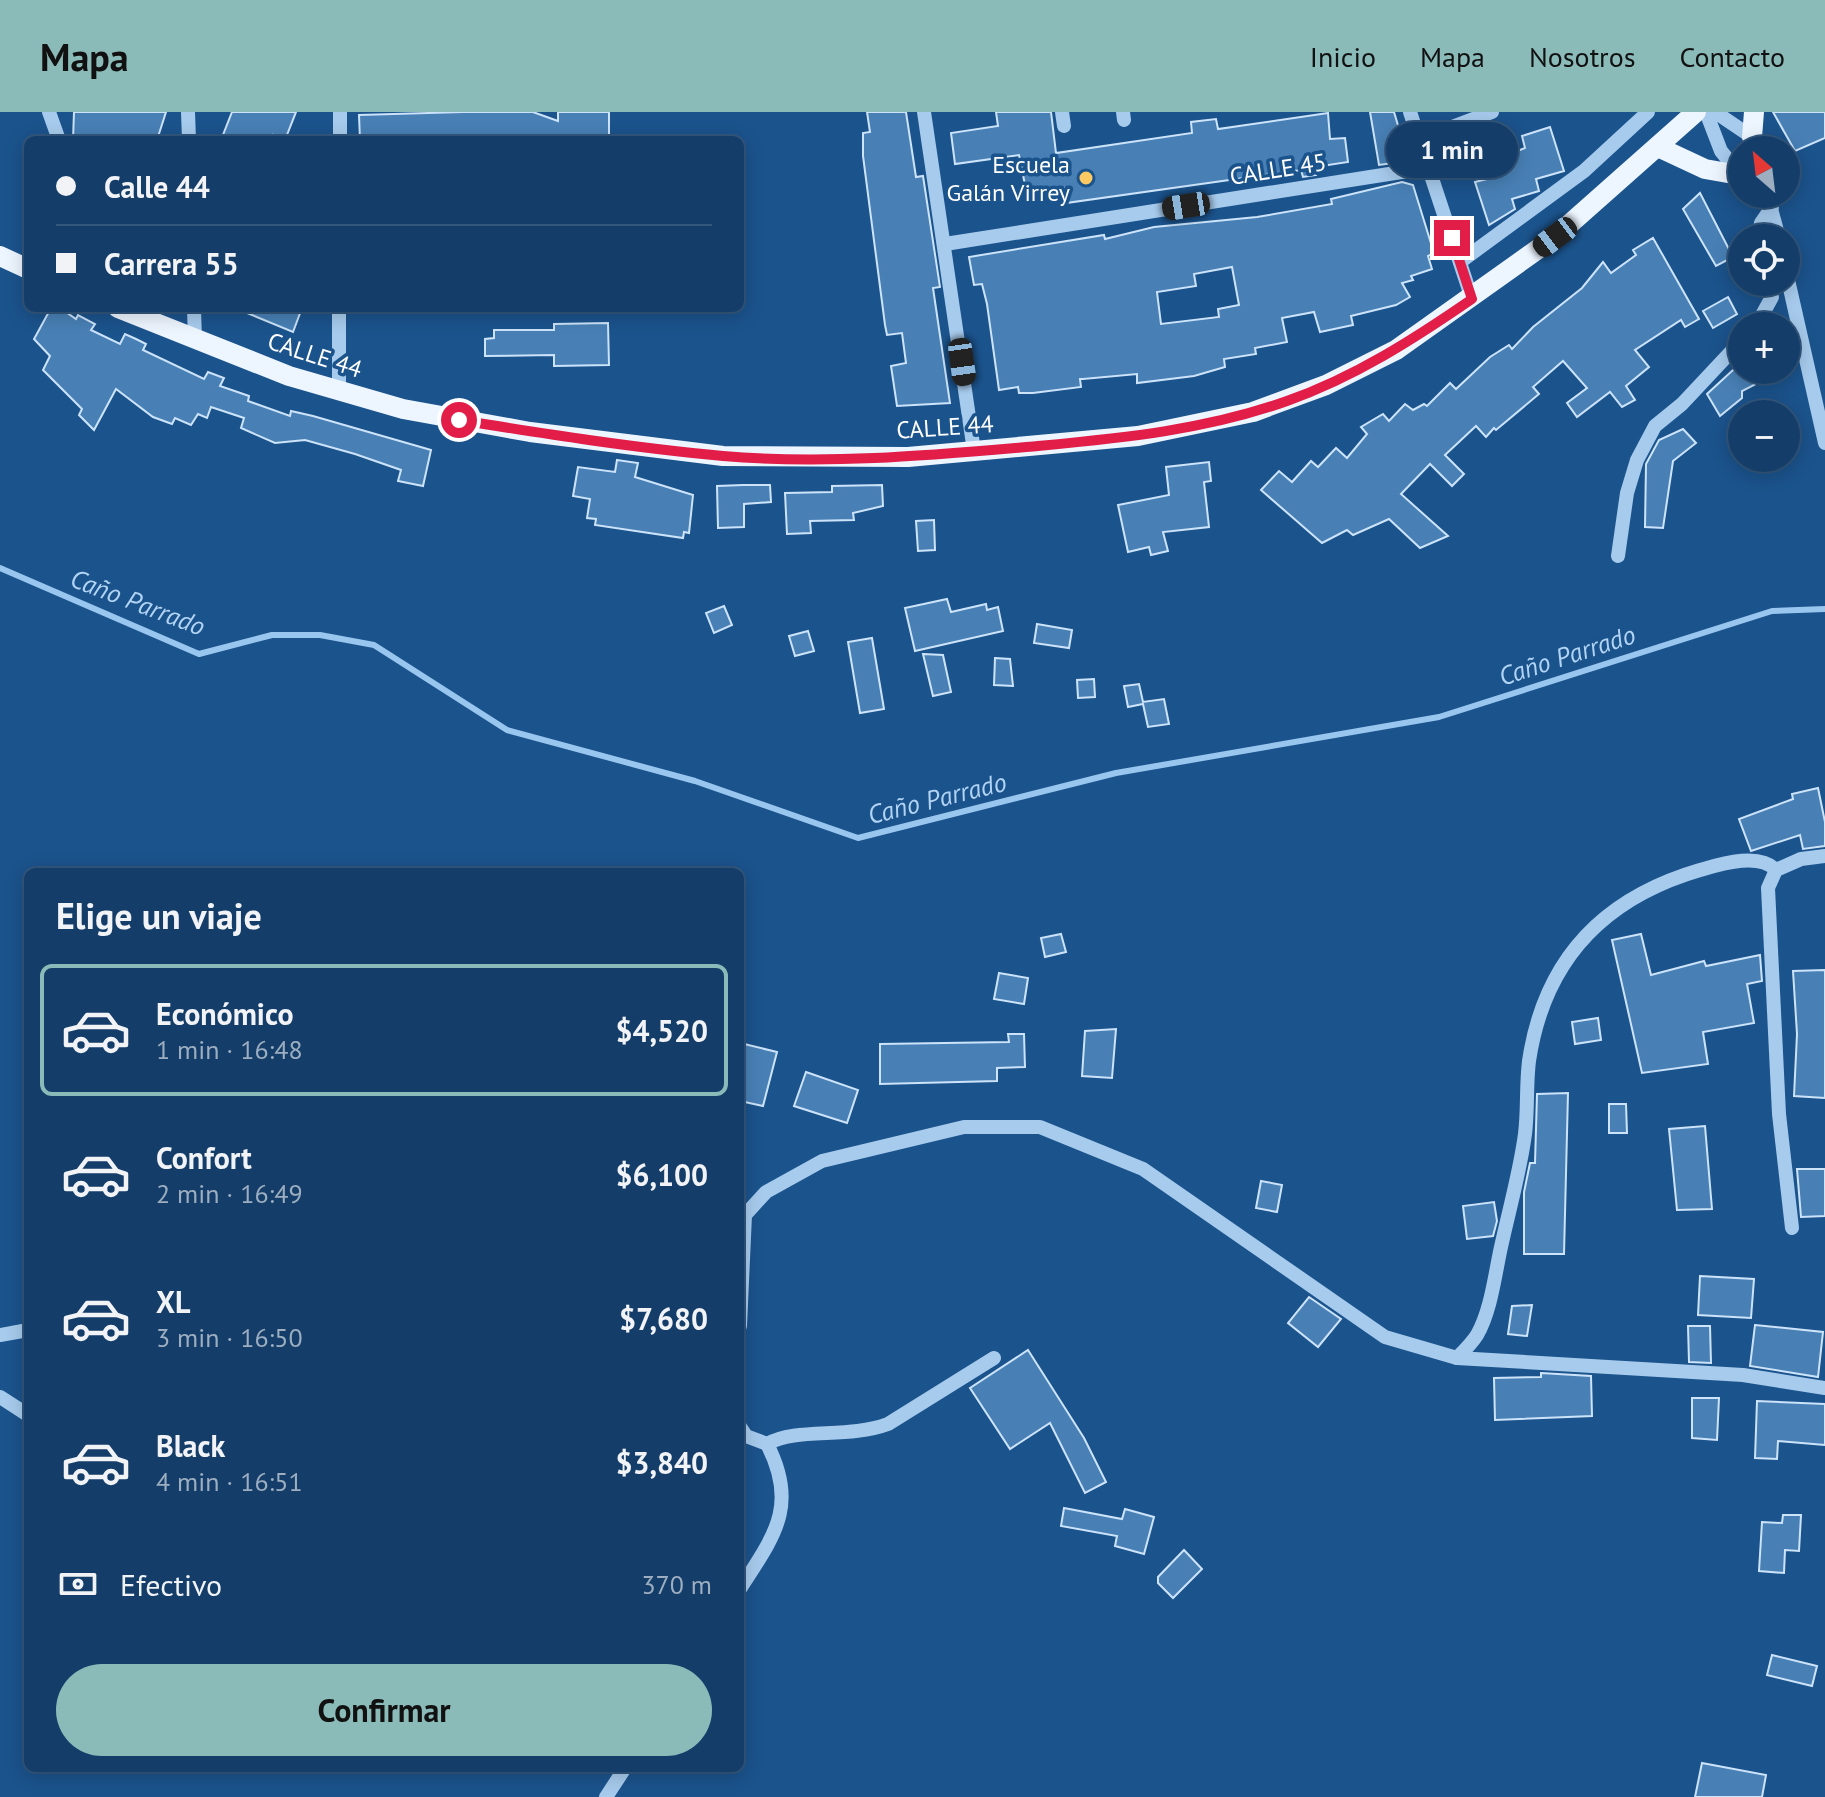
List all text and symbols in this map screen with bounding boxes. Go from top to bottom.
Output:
text: Mapa [40,32,129,81]
text: Inicio [1310,38,1376,75]
text: Mapa [1420,38,1485,75]
text: Nosotros [1529,38,1635,75]
text: Contacto [1679,38,1785,75]
callout: 1 min [1386,122,1518,178]
text: 1 min [1420,133,1484,166]
north arrow [1728,136,1800,208]
map controls [1728,136,1800,472]
street label: CALLE 45 [1228,146,1328,192]
place label: Escuela Galán Virrey [946,149,1070,208]
text: Calle 44 [104,167,210,206]
marker: Escuela Galán Virrey [1077,169,1095,187]
car [1160,190,1212,222]
car [1529,213,1581,261]
route end [1434,220,1470,256]
button: locate [1728,224,1800,296]
text: Carrera 55 [104,244,239,283]
button: + [1728,312,1800,384]
street label: CALLE 44 [264,325,366,385]
car [947,337,977,387]
button: − [1728,400,1800,472]
route start [441,402,477,438]
street label: CALLE 44 [895,408,995,446]
water label: Caño Parrado [66,561,210,643]
water label: Caño Parrado [1495,617,1639,693]
water label: Caño Parrado [864,765,1010,831]
text: Elige un viaje [56,892,262,939]
icon: car [60,994,132,1066]
text: Económico [156,994,294,1033]
text: $4,520 [615,1011,708,1050]
text: 1 min · 16:48 [156,1033,303,1066]
icon: car [60,1138,132,1210]
text: Confort [156,1138,252,1177]
text: $6,100 [615,1155,708,1194]
text: 2 min · 16:49 [156,1177,303,1210]
icon: car [60,1282,132,1354]
text: XL [156,1282,190,1321]
text: $7,680 [619,1299,708,1338]
text: 3 min · 16:50 [156,1321,303,1354]
icon: car [60,1426,132,1498]
text: Black [156,1426,225,1465]
text: $3,840 [615,1443,708,1482]
text: 4 min · 16:51 [156,1465,303,1498]
icon: cash [56,1562,100,1606]
text: Efectivo [120,1565,222,1604]
text: 370 m [641,1568,712,1601]
button: Confirmar [56,1664,712,1756]

